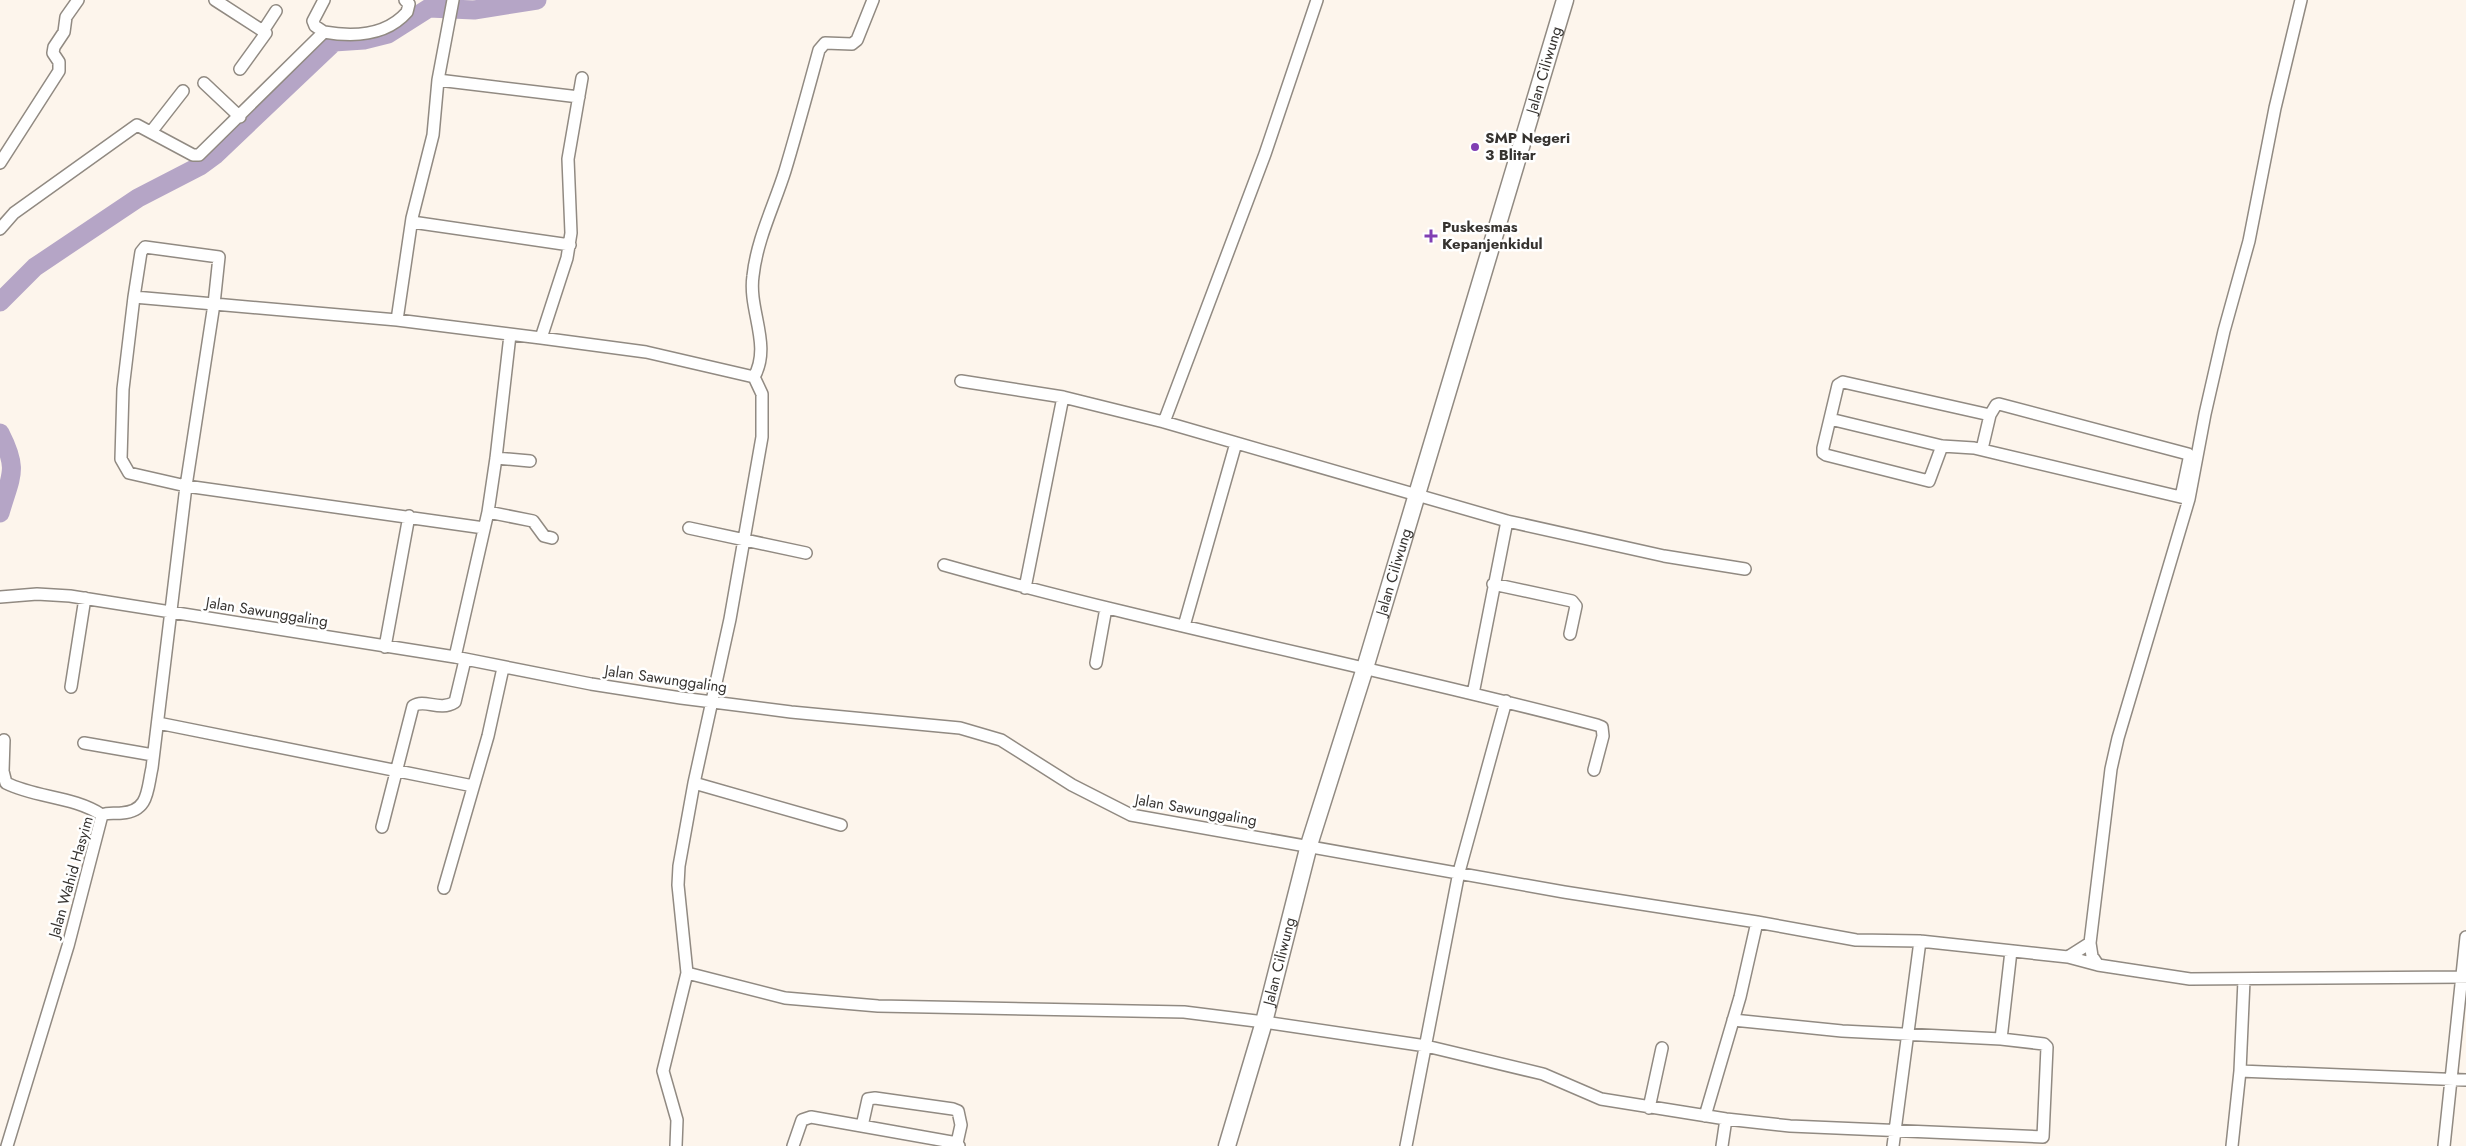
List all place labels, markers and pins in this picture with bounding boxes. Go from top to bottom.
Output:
place label: SMP Negeri 3 Blitar [1485,127,1570,166]
marker: SMP Negeri 3 Blitar [1469,141,1481,153]
place label: Puskesmas Kepanjenkidul [1442,216,1543,255]
marker: Puskesmas Kepanjenkidul [1424,229,1438,243]

